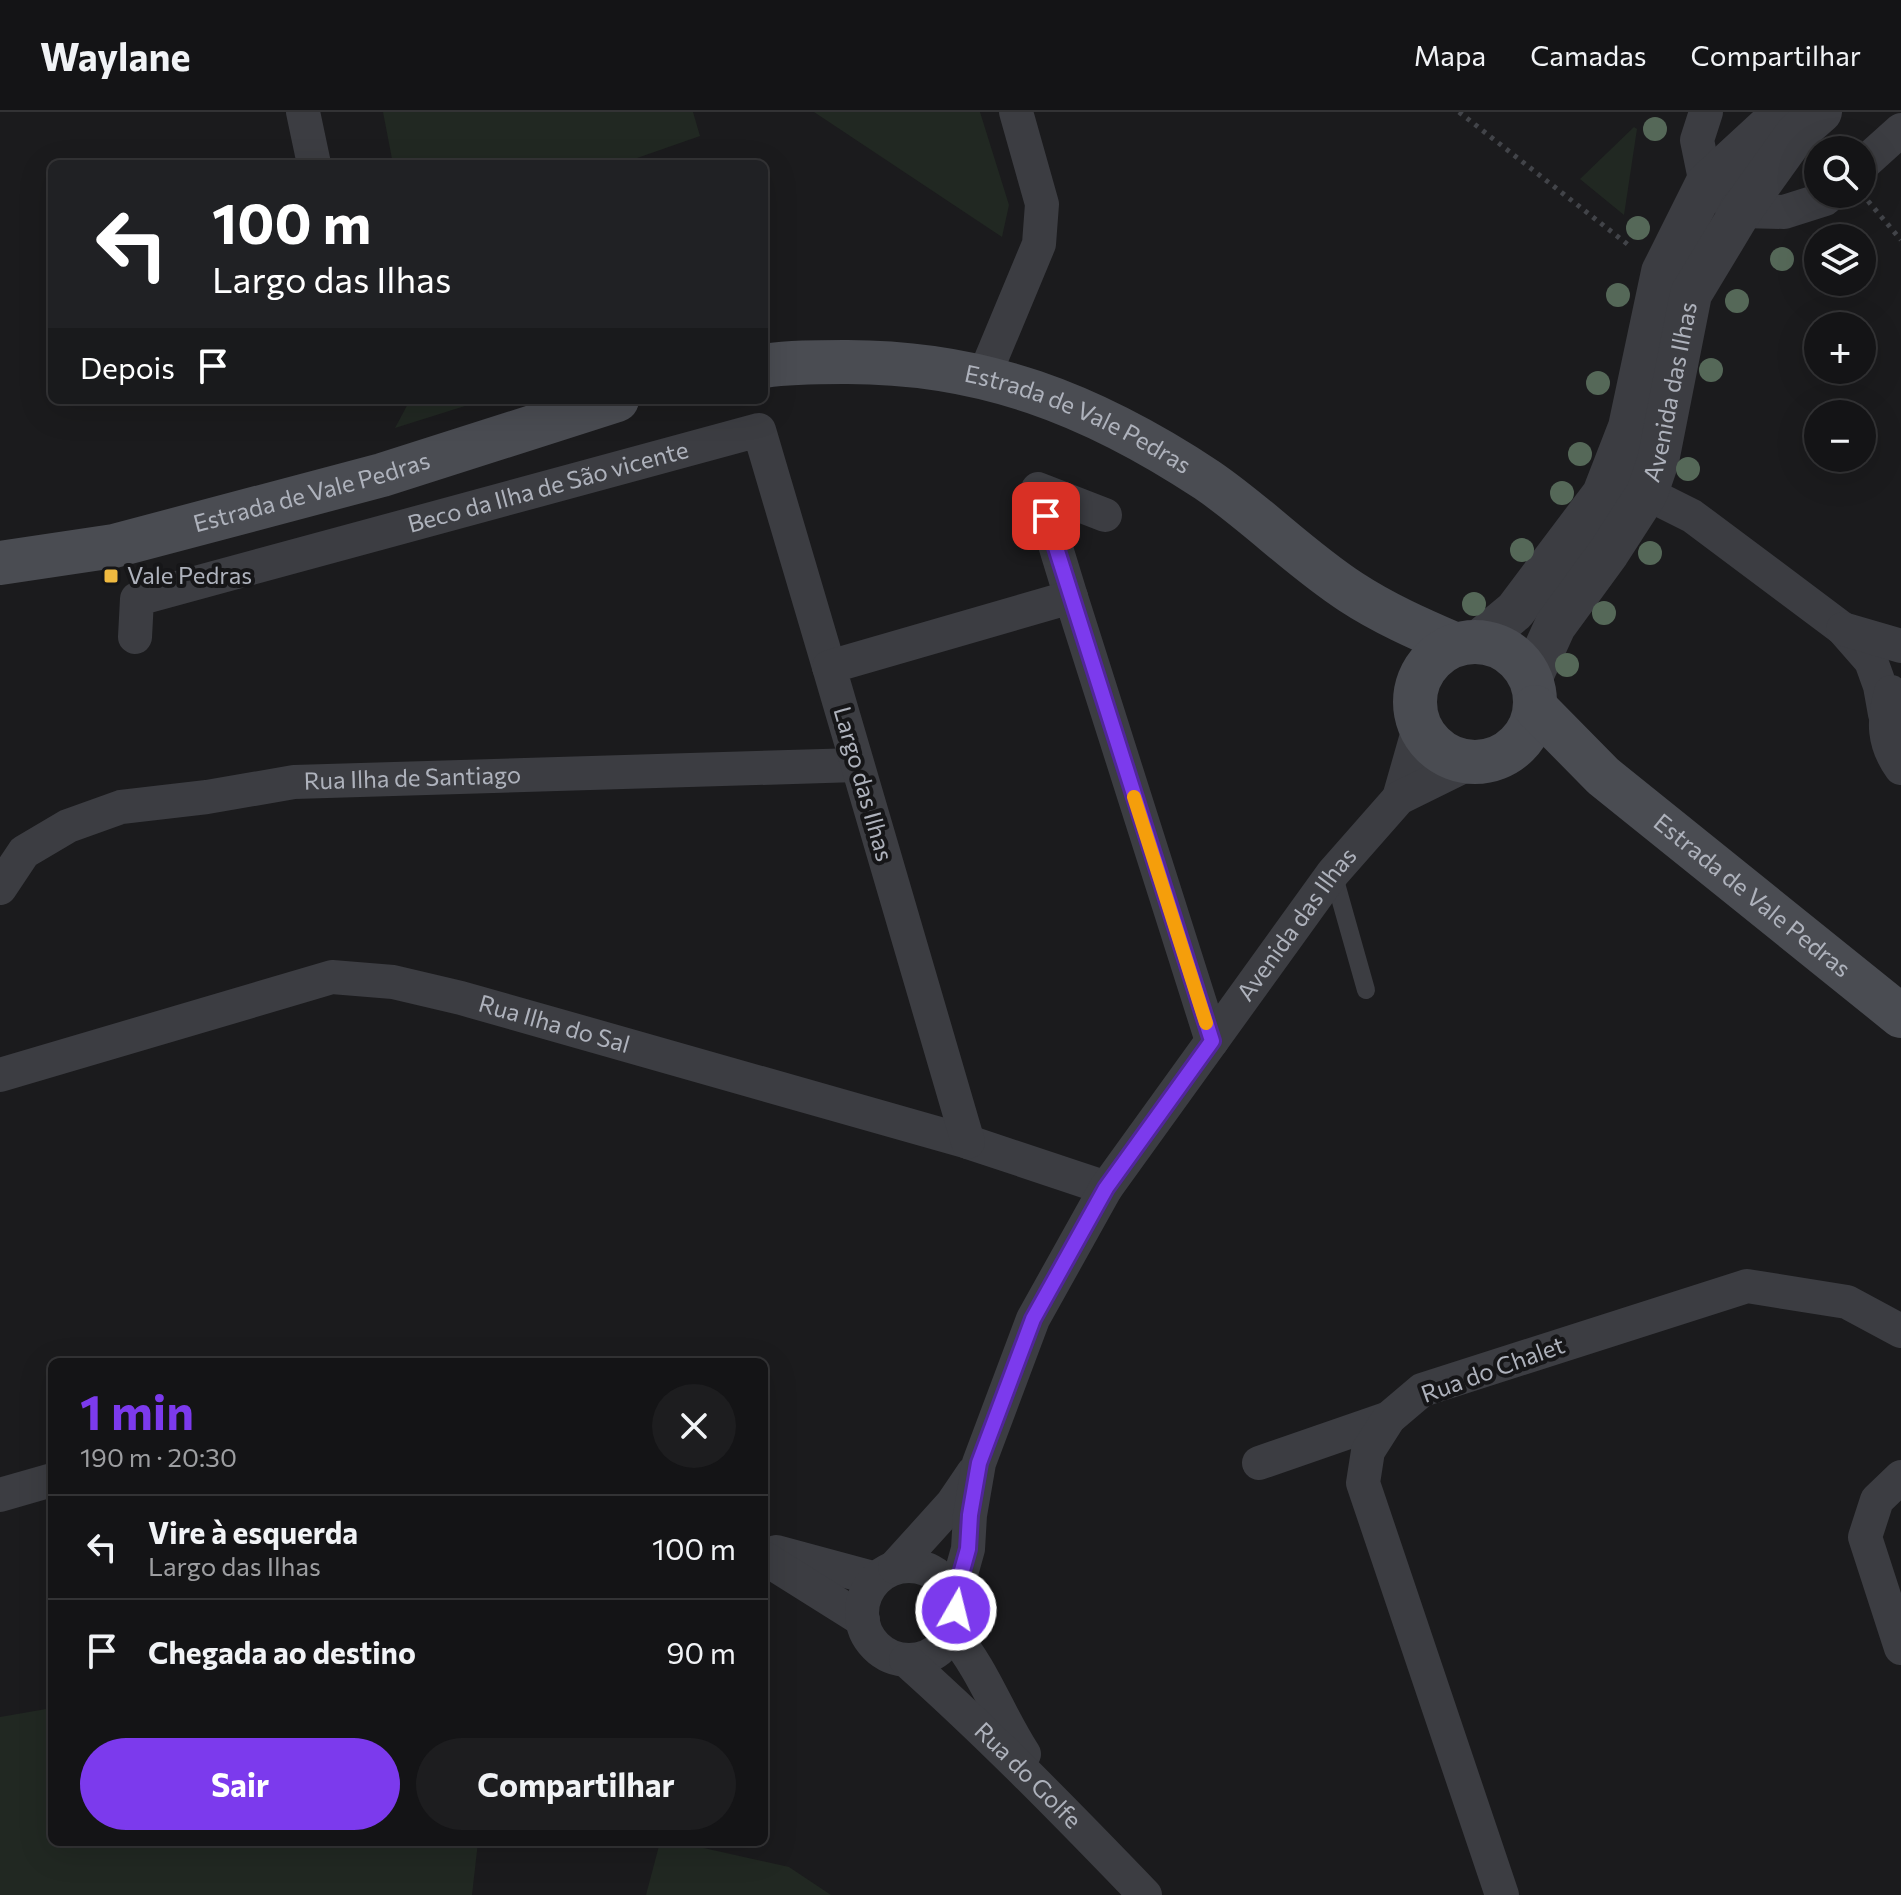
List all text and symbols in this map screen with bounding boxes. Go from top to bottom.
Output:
text: Waylane [40,32,190,79]
text: Mapa [1414,38,1486,72]
text: Camadas [1530,38,1647,72]
text: Compartilhar [1691,38,1861,72]
map controls [1804,136,1876,472]
button: search [1804,136,1876,208]
text: 100 m [212,187,371,256]
icon: left [80,192,184,296]
button: layers [1804,224,1876,296]
text: Largo das Ilhas [212,256,451,300]
street label: Avenida das Ilhas [1636,299,1702,485]
button: + [1804,312,1876,384]
icon: arrive [191,344,235,388]
text: Depois [80,348,175,385]
street label: Estrada de Vale Pedras [962,358,1197,479]
button: − [1804,400,1876,472]
street label: Beco da Ilha de São vicente [404,434,691,538]
street label: Estrada de Vale Pedras [190,445,433,537]
pin [1012,482,1080,550]
icon: arrive [1024,494,1068,538]
place label: Vale Pedras [127,560,252,589]
marker: Vale Pedras [102,567,120,585]
street label: Largo das Ilhas [829,703,900,864]
street label: Rua Ilha de Santiago [303,759,522,795]
street label: Estrada de Vale Pedras [1649,807,1857,983]
street label: Avenida das Ilhas [1230,841,1362,1006]
street label: Rua Ilha do Sal [476,988,633,1058]
street label: Rua do Chalet [1417,1329,1568,1408]
text: 1 min [80,1381,194,1440]
button: close [652,1384,736,1468]
text: 190 m · 20:30 [80,1441,237,1472]
text: Vire à esquerda [148,1513,358,1550]
icon: left [80,1525,124,1569]
text: 100 m [652,1529,736,1566]
text: Largo das Ilhas [148,1550,321,1581]
position arrow [914,1568,998,1652]
icon: arrive [80,1629,124,1673]
text: Chegada ao destino [148,1633,416,1670]
text: 90 m [666,1633,736,1670]
street label: Rua do Golfe [969,1715,1088,1834]
button: Sair [80,1738,400,1830]
button: Compartilhar [416,1738,736,1830]

